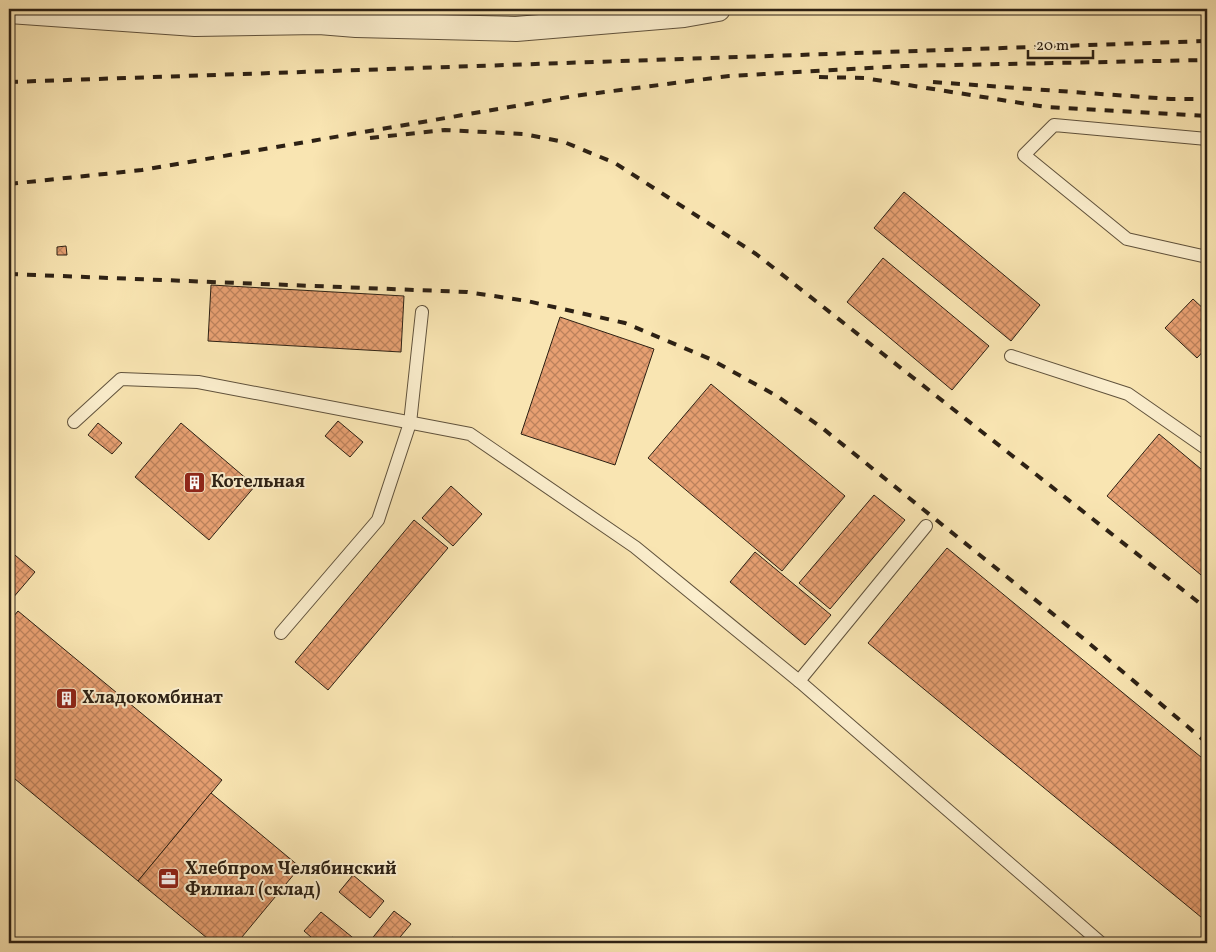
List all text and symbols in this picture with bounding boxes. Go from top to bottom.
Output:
scale bar [1028,28,1094,60]
text: 20 m [1036,36,1069,57]
building icon: Котельная [183,470,207,494]
place label: Котельная [211,470,305,495]
building icon: Хладокомбинат [54,686,78,710]
place label: Хладокомбинат [82,686,223,711]
place label: Хлебпром Челябинский Филиал (склад) [185,857,397,903]
office icon: Хлебпром Челябинский Филиал (склад) [157,867,181,891]

